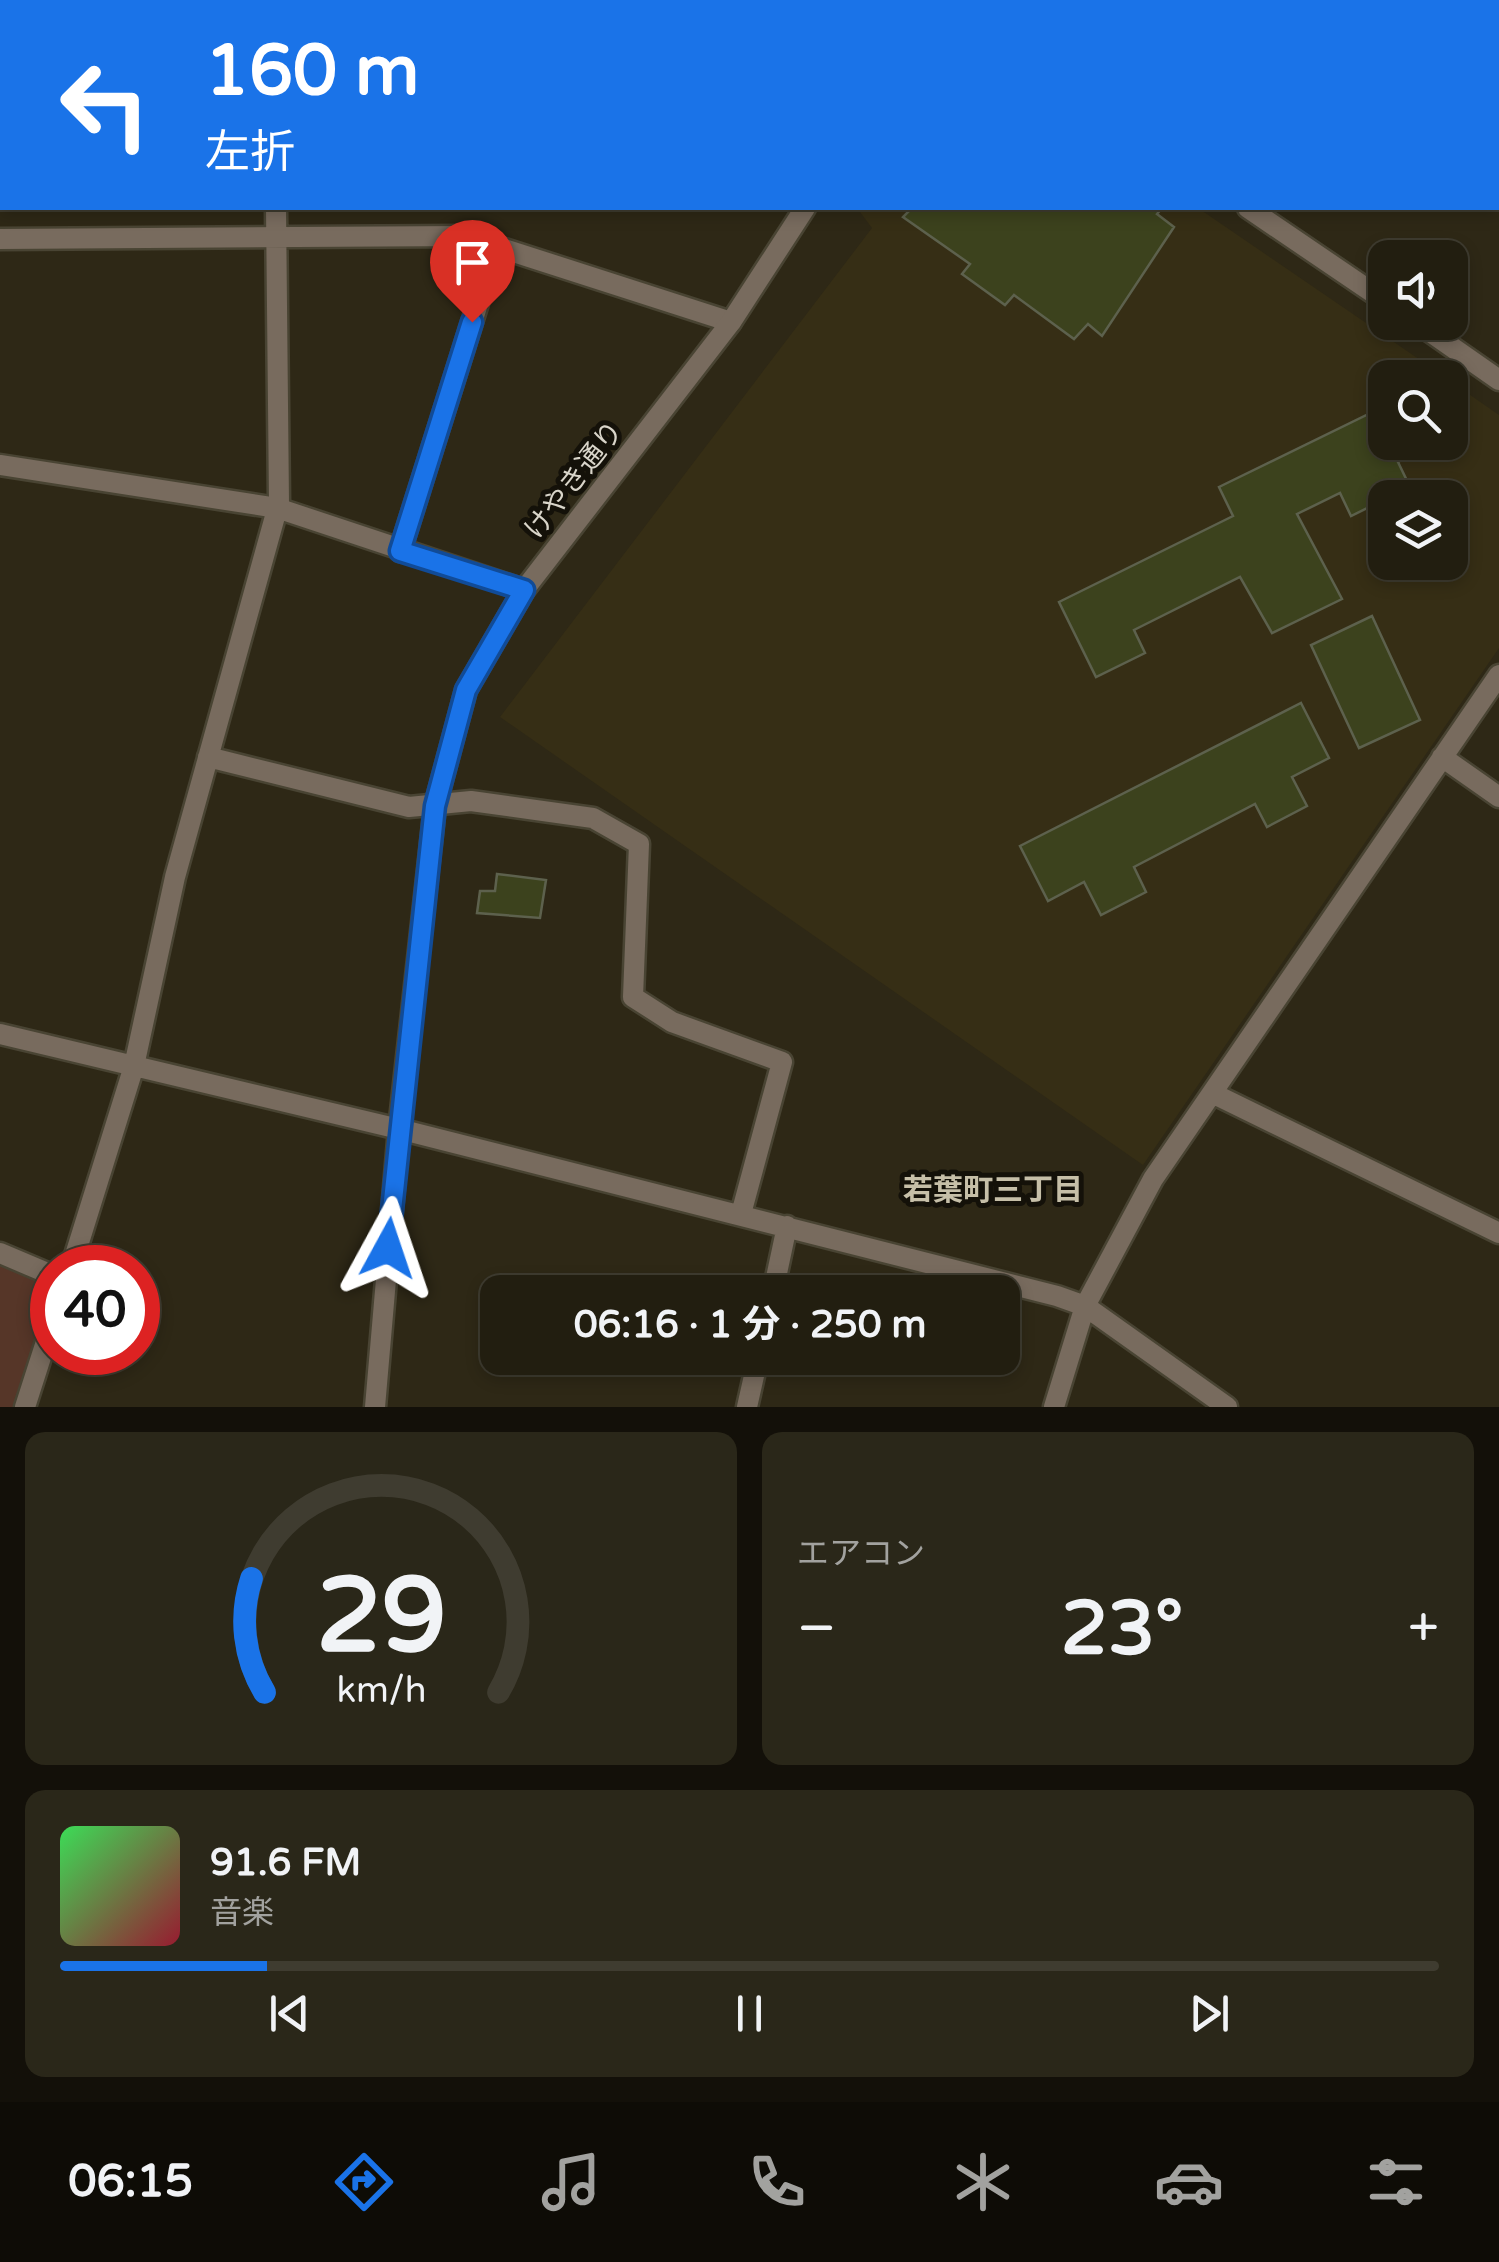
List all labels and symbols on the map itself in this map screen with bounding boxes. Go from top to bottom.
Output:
pin [430,220,515,323]
street label: けやき通り [518,414,630,546]
district label: 若葉町三丁目 [903,1172,1083,1209]
position arrow [336,1196,440,1300]
speed limit sign: 40 [30,1245,160,1375]

